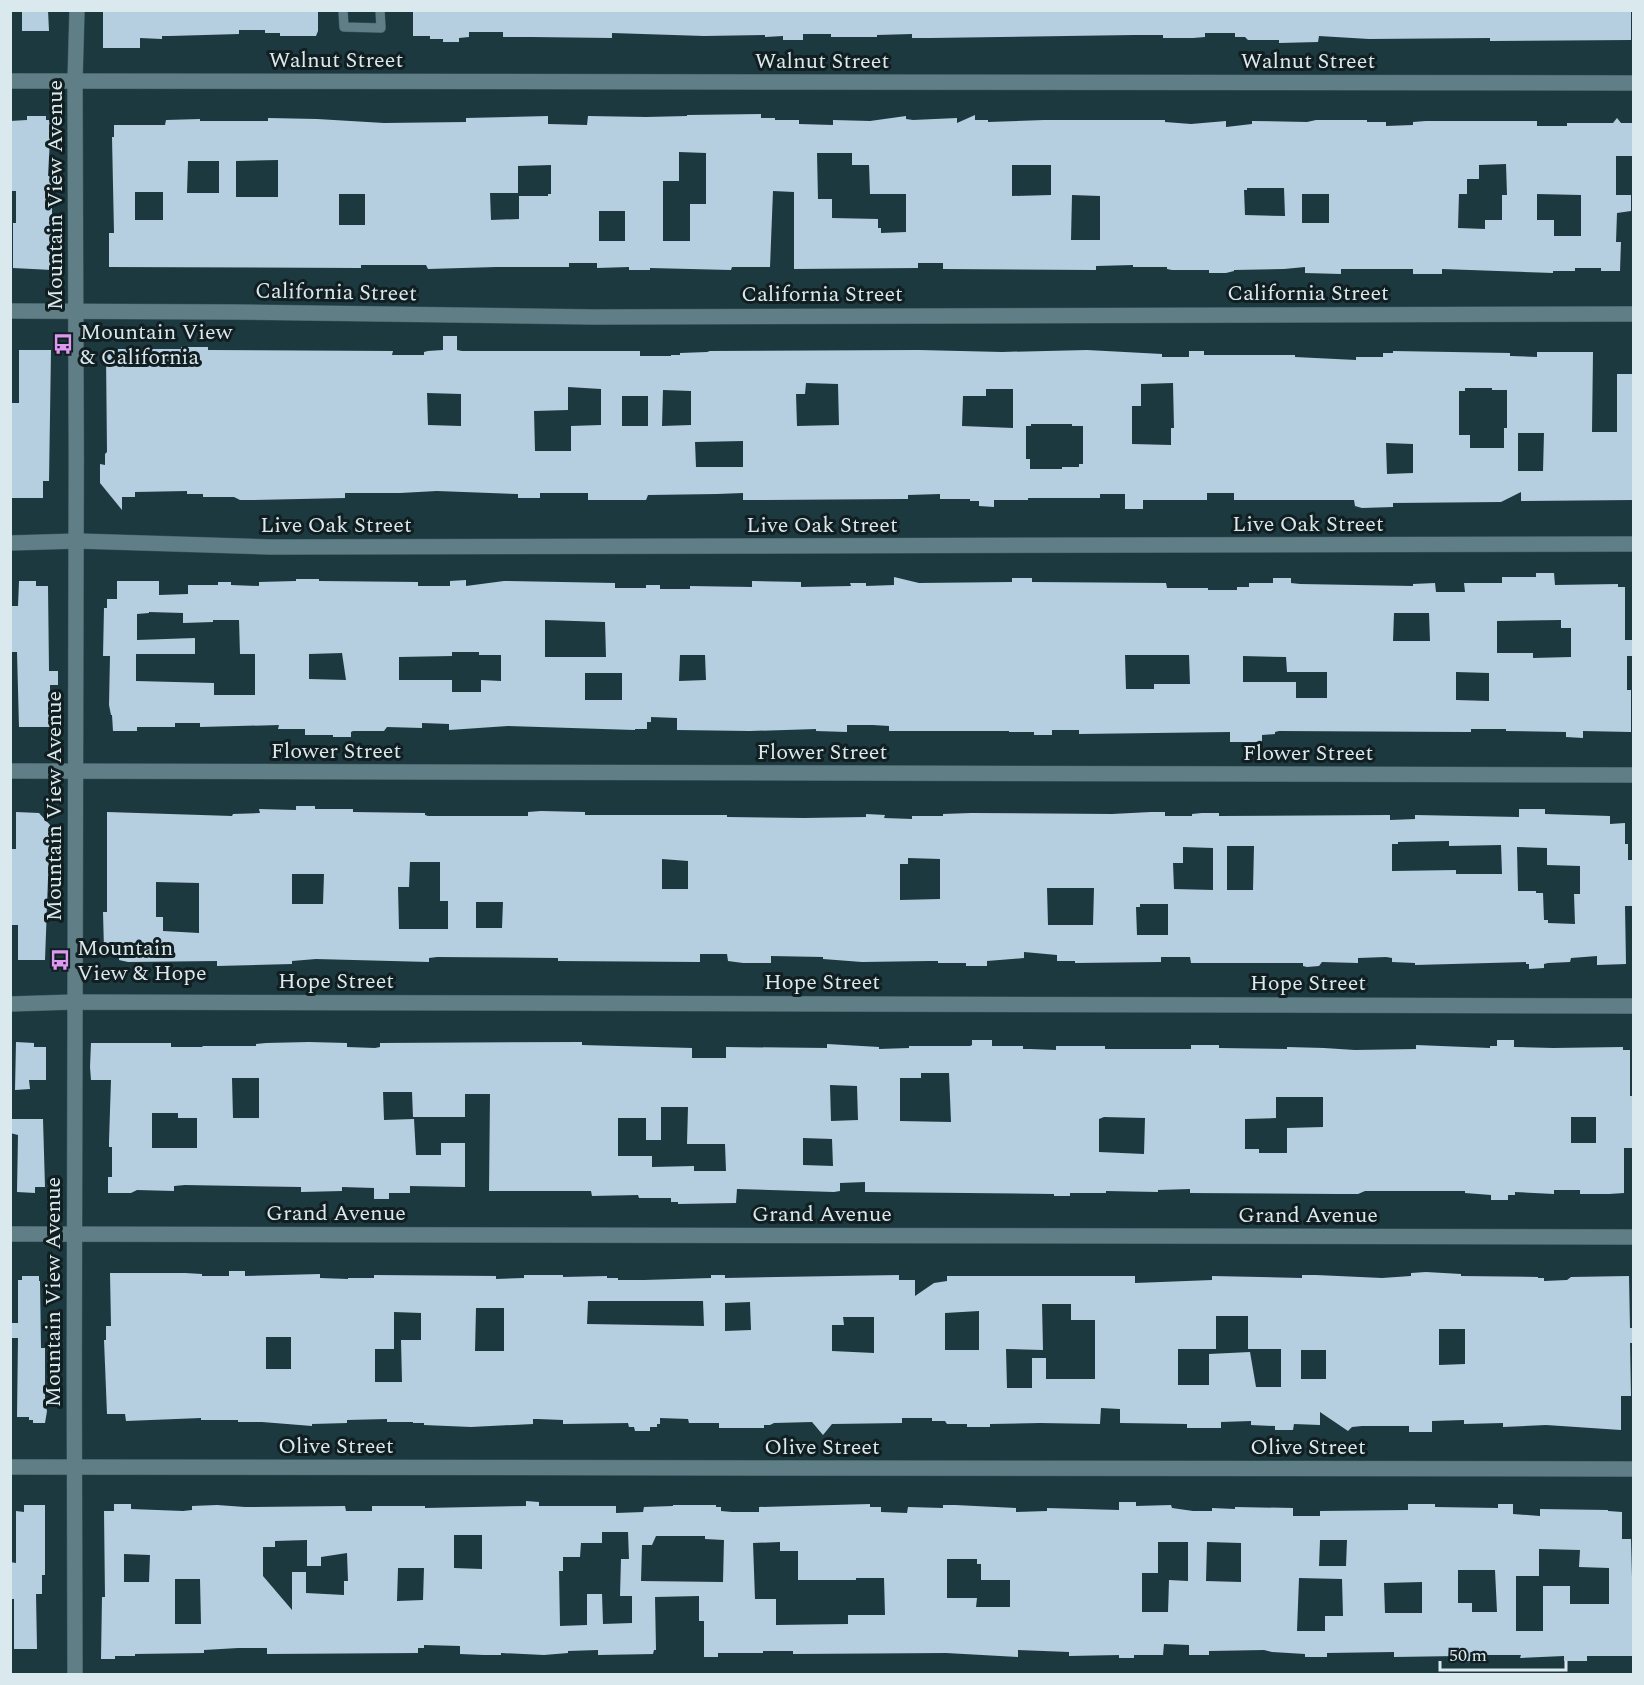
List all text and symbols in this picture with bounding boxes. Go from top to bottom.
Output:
street label: Walnut Street [269,44,403,77]
street label: Walnut Street [755,45,889,78]
street label: Walnut Street [1241,45,1375,78]
street label: Mountain View Avenue [39,80,72,310]
street label: California Street [255,275,417,310]
street label: California Street [1227,277,1389,310]
street label: California Street [741,278,903,311]
place label: Mountain View & California [80,316,234,374]
bus stop icon: Mountain View & California [51,332,75,356]
street label: Live Oak Street [1232,508,1384,541]
street label: Live Oak Street [260,509,412,542]
street label: Live Oak Street [746,509,898,542]
street label: Mountain View Avenue [38,691,71,921]
street label: Flower Street [271,735,402,768]
street label: Flower Street [757,736,888,769]
street label: Flower Street [1243,737,1374,770]
place label: Mountain View & Hope [77,932,207,990]
bus stop icon: Mountain View & Hope [48,948,72,972]
street label: Hope Street [278,965,394,998]
street label: Hope Street [764,966,880,999]
street label: Hope Street [1250,967,1366,1000]
street label: Mountain View Avenue [37,1177,70,1407]
street label: Grand Avenue [266,1197,406,1230]
street label: Grand Avenue [752,1198,892,1231]
street label: Grand Avenue [1238,1199,1378,1232]
street label: Olive Street [278,1430,394,1463]
street label: Olive Street [764,1431,880,1464]
street label: Olive Street [1250,1431,1366,1464]
scale bar [1440,1634,1566,1672]
text: 50 m [1449,1642,1487,1669]

